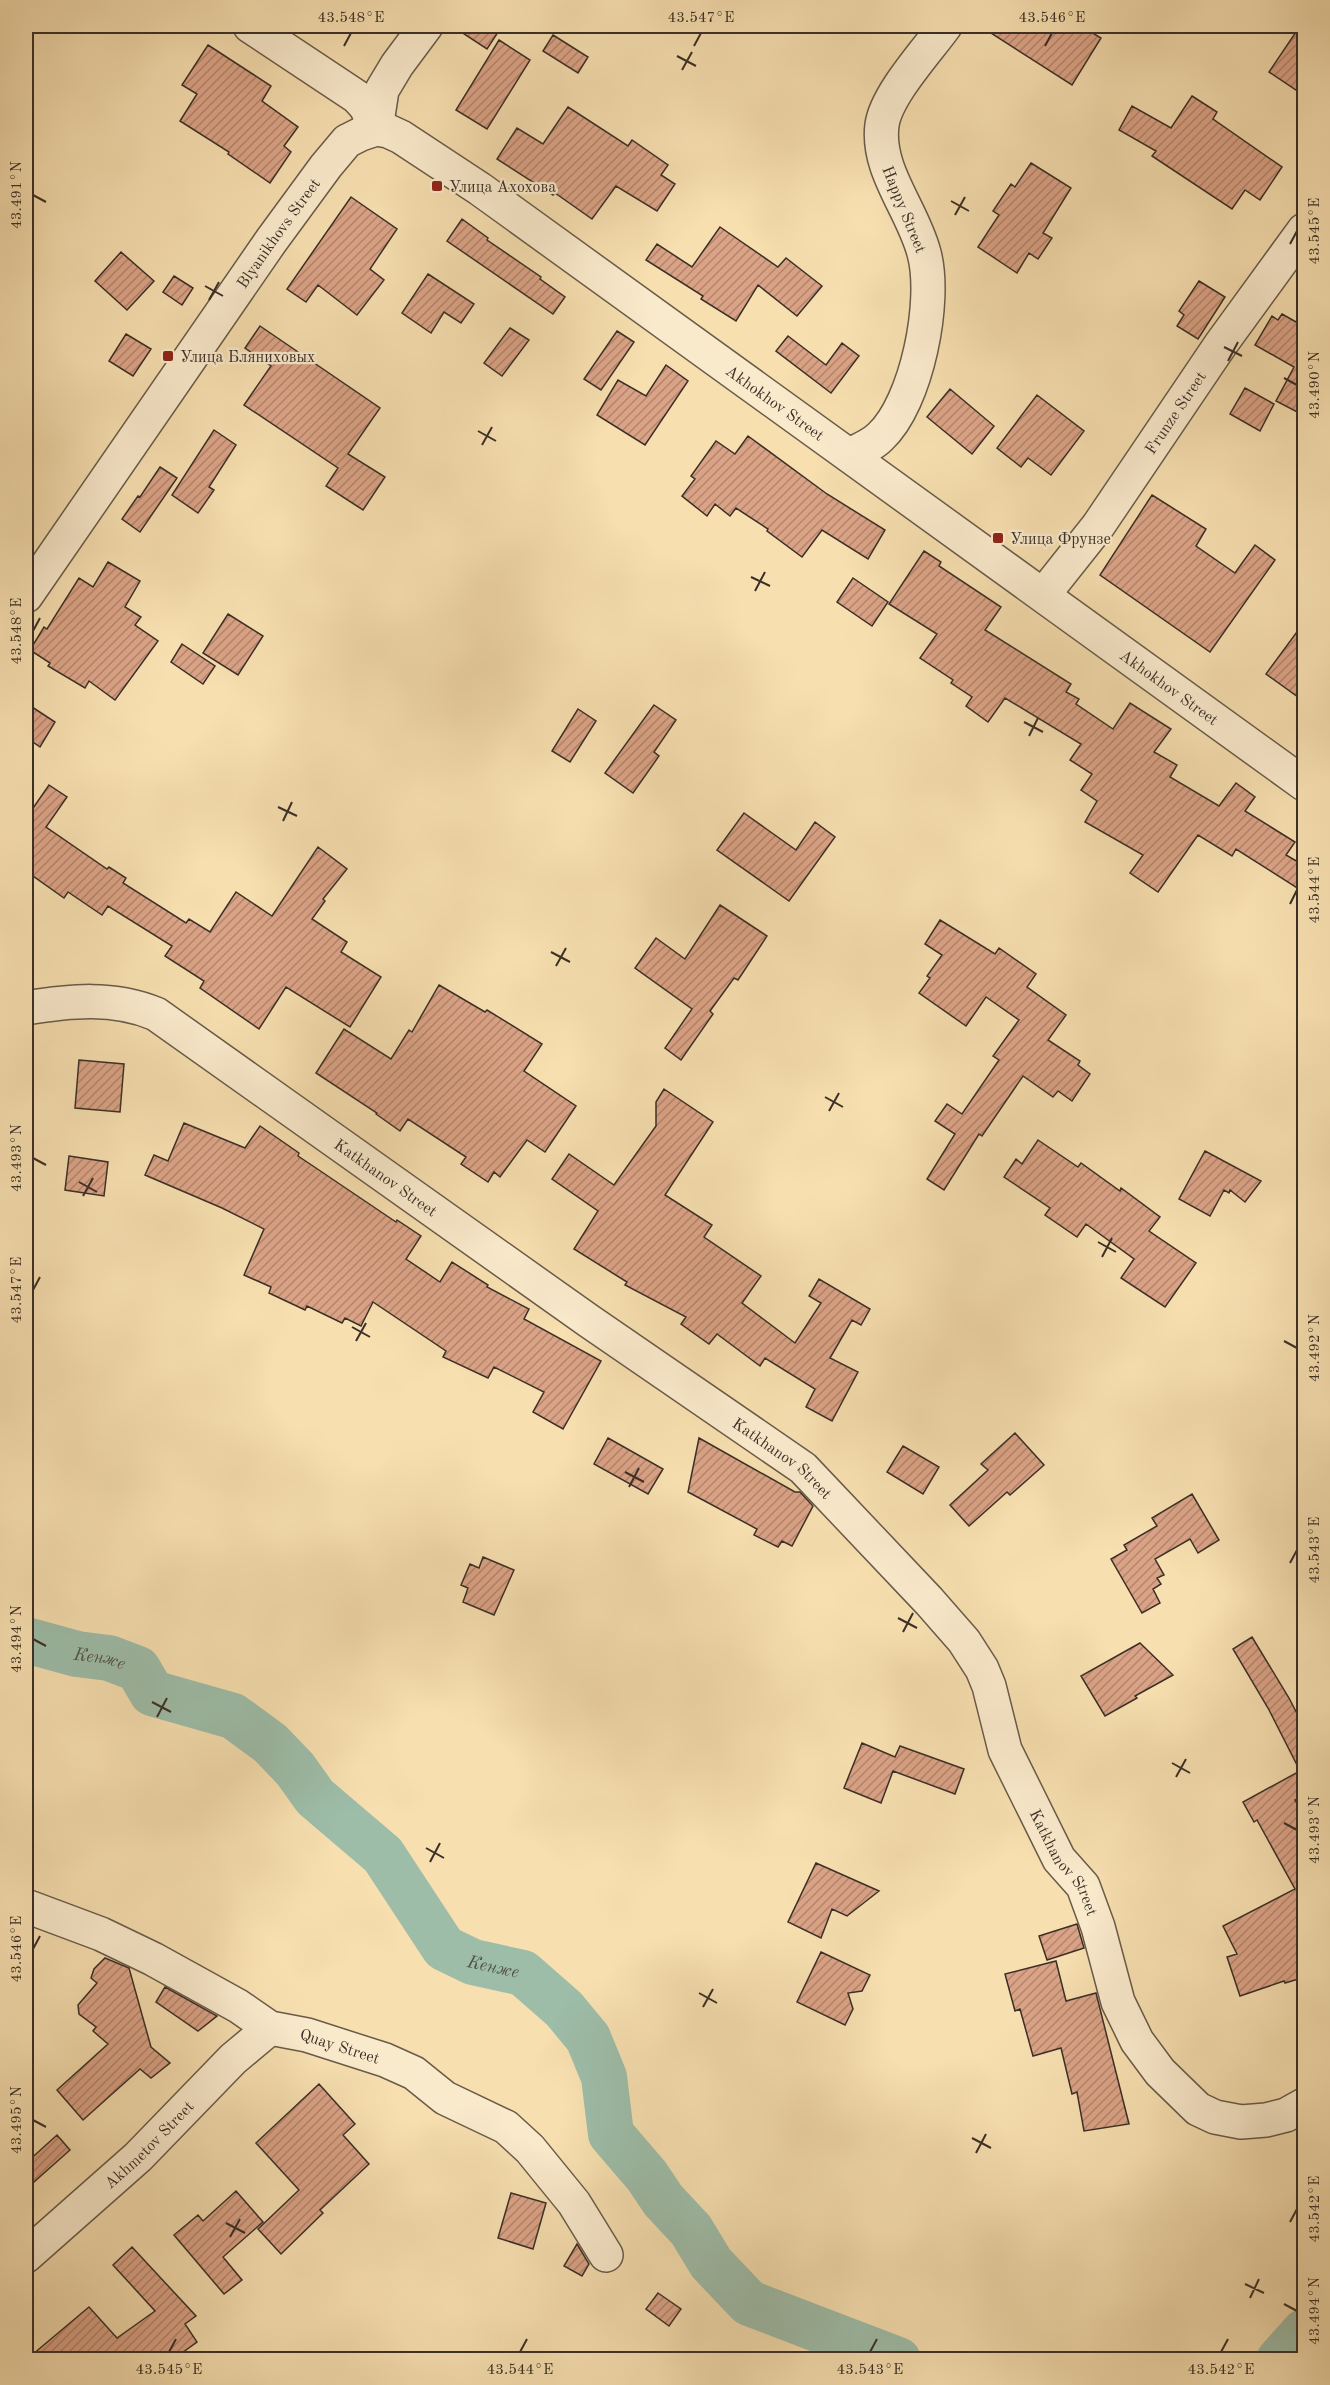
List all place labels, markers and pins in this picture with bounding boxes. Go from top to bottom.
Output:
marker: Улица Ахохова [430,179,444,193]
place label: Улица Ахохова [449,180,556,196]
marker: Улица Бляниховых [161,349,175,363]
place label: Улица Бляниховых [180,350,315,366]
marker: Улица Фрунзе [991,531,1005,545]
place label: Улица Фрунзе [1010,532,1111,548]

